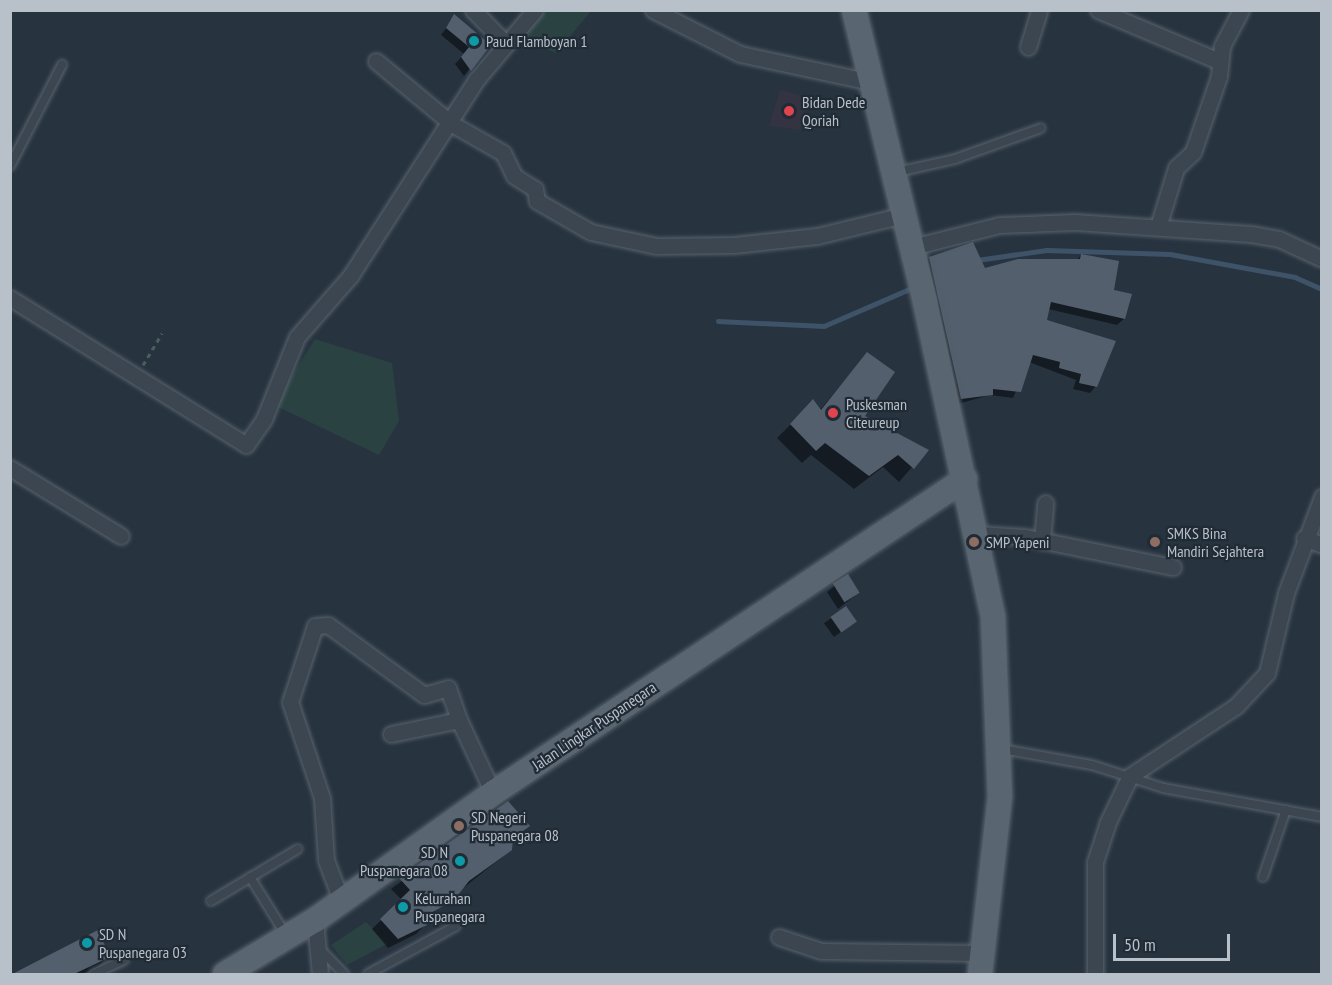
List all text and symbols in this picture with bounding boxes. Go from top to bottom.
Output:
place label: Paud Flamboyan 1 [486,31,587,51]
marker: Paud Flamboyan 1 [467,34,481,48]
place label: Bidan Dede Qoriah [802,92,865,130]
marker: Bidan Dede Qoriah [780,102,798,120]
place label: Puskesman Citeureup [846,394,907,432]
marker: Puskesman Citeureup [824,404,842,422]
place label: SMKS Bina Mandiri Sejahtera [1167,523,1264,561]
place label: SMP Yapeni [986,532,1050,552]
marker: SMP Yapeni [967,535,981,549]
marker: SMKS Bina Mandiri Sejahtera [1148,535,1162,549]
street label: Jalan Lingkar Puspanegara [528,677,660,775]
place label: SD Negeri Puspanegara 08 [471,807,559,845]
marker: SD Negeri Puspanegara 08 [452,819,466,833]
place label: SD N Puspanegara 08 [360,842,448,880]
marker: SD N Puspanegara 08 [453,854,467,868]
place label: Kelurahan Puspanegara [415,888,485,926]
marker: Kelurahan Puspanegara [396,900,410,914]
scale bar [1116,922,1233,960]
place label: SD N Puspanegara 03 [99,924,187,962]
text: 50 m [1124,933,1156,956]
marker: SD N Puspanegara 03 [80,936,94,950]

